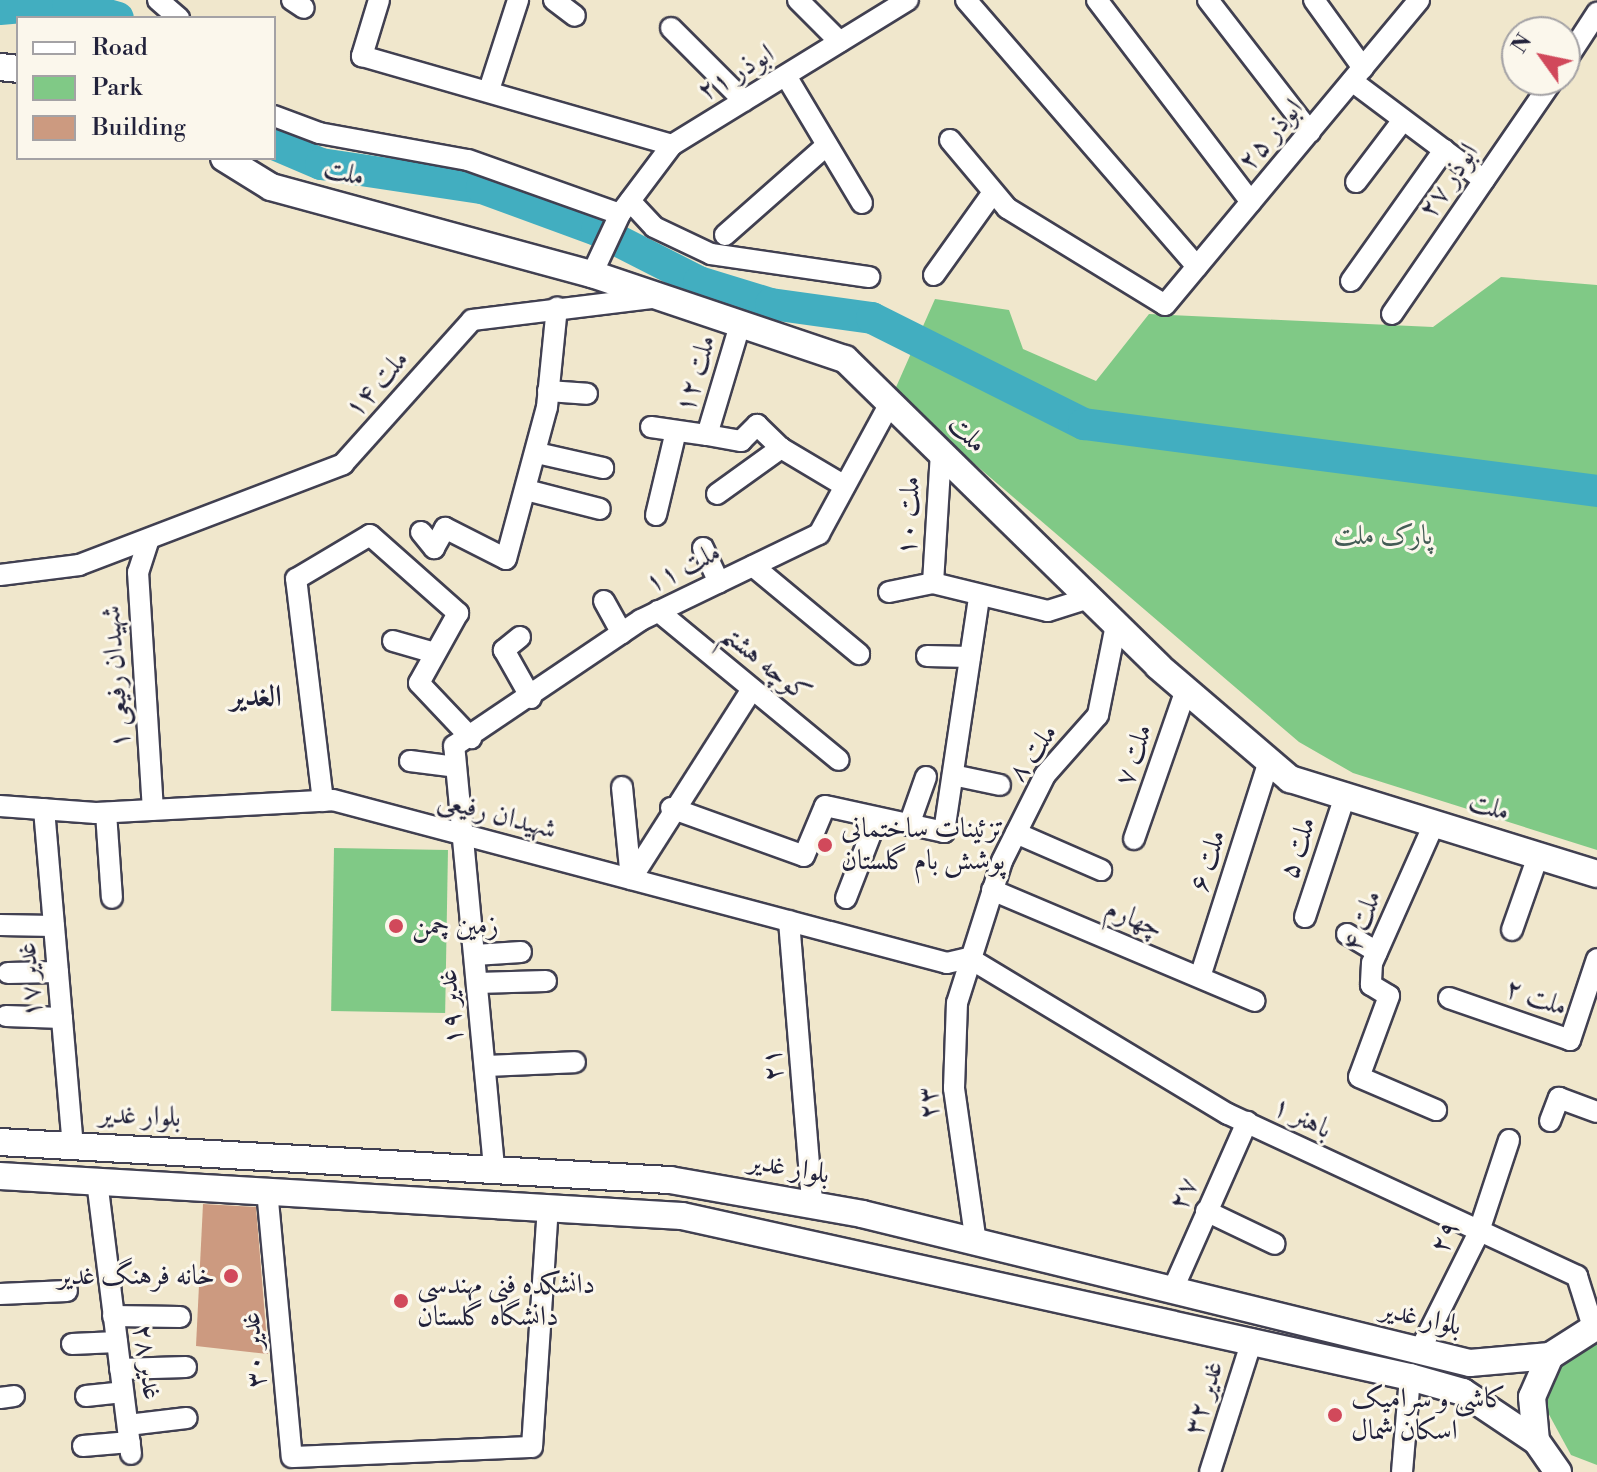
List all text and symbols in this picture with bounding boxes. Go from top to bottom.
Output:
legend [16,16,276,160]
north arrow [1501,16,1581,96]
text: N [1506,29,1538,58]
text: Road [92,33,148,63]
street label: ۲۱ ابوذر [692,37,780,109]
text: Park [92,73,142,103]
street label: ابوذر ۲۵ [1231,92,1311,178]
text: Building [92,113,186,143]
street label: ابوذر ۲۷ [1412,137,1486,225]
street label: ملت [320,152,368,194]
street label: ۱۲ ملت [668,331,724,417]
street label: ۱۴ ملت [338,343,416,425]
street label: ملت [941,408,993,460]
street label: ملت ۱۰ [890,475,928,557]
park label: پارک ملت [1333,519,1433,553]
street label: ۱۱ ملت [640,535,726,601]
street label: ۱ شهیدان رفیعی [94,604,138,750]
street label: کوچه هشتم [714,618,818,710]
district label: الغدیر [230,679,282,715]
street label: ۸ ملت [1001,718,1065,788]
street label: ۷ ملت [1108,720,1160,790]
street label: شهیدان رفیعی [434,783,560,847]
street label: ملت [1464,785,1514,829]
place label: تزئینات ساختمانی پوشش بام گلستان [841,812,1005,878]
street label: ۵ ملت [1272,813,1324,883]
street label: ۶ ملت [1182,826,1234,896]
marker: تزئینات ساختمانی پوشش بام گلستان [816,836,834,854]
street label: ۴ ملت [1335,885,1389,957]
street label: چهارم [1100,892,1168,946]
place label: زمین چمن [412,909,499,943]
marker: زمین چمن [387,917,405,935]
street label: ۱۷ غدیر [10,941,50,1019]
street label: ۱۹ غدیر [431,968,471,1046]
street label: ۲ ملت [1501,972,1571,1024]
street label: ۲۱ [755,1047,791,1083]
street label: ۲۳ [911,1085,947,1121]
street label: باهنر ۱ [1267,1089,1337,1147]
street label: بلوار غدیر [98,1097,182,1135]
street label: بلوار غدیر [746,1144,832,1192]
street label: ۲۷ [1162,1172,1206,1216]
street label: ۲۹ [1423,1215,1467,1259]
place label: خانه فرهنگ غدیر [58,1259,215,1293]
marker: خانه فرهنگ غدیر [222,1267,240,1285]
place label: دانشکده فنی مهندسی دانشگاه گلستان [417,1268,595,1334]
marker: دانشکده فنی مهندسی دانشگاه گلستان [392,1292,410,1310]
street label: بلوار غدیر [1377,1292,1465,1344]
street label: غدیر ۳۰ [234,1311,274,1389]
street label: ۲۸ غدیر [125,1322,169,1402]
street label: ۳۲ غدیر [1177,1357,1231,1439]
place label: کاشی و سرامیک اسکان شمال [1351,1382,1506,1448]
marker: کاشی و سرامیک اسکان شمال [1326,1406,1344,1424]

